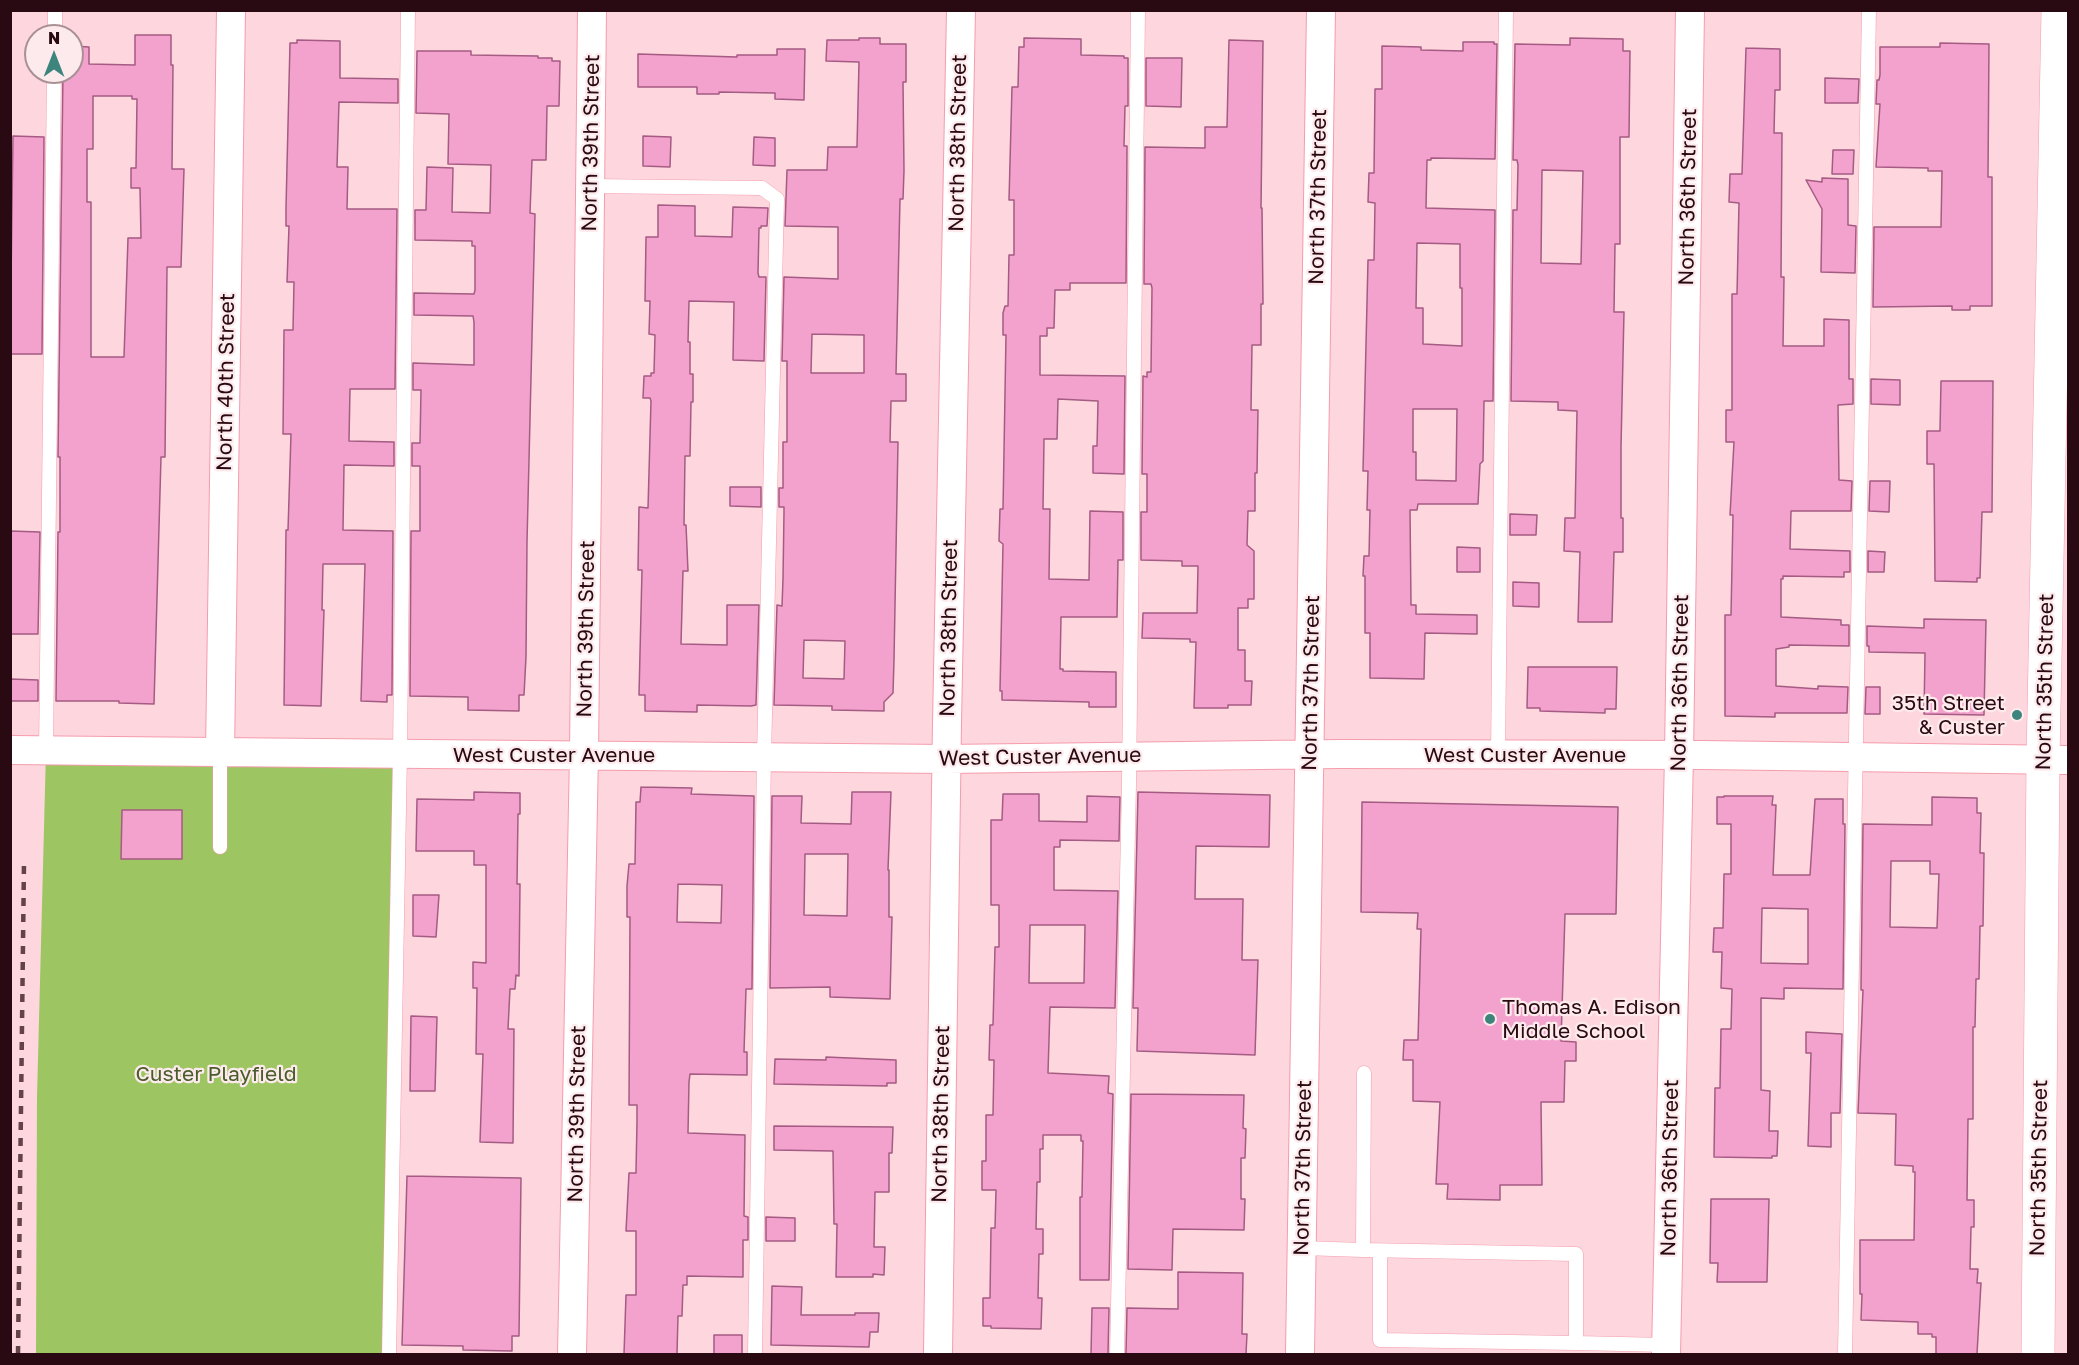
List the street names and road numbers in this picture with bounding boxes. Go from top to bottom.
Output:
street label: North 39th Street [577,54,605,232]
street label: North 38th Street [944,54,972,232]
street label: North 36th Street [1674,108,1702,286]
street label: North 37th Street [1304,109,1332,285]
street label: North 40th Street [212,293,240,471]
street label: North 38th Street [935,539,963,717]
street label: North 39th Street [572,540,600,718]
street label: North 35th Street [2031,593,2059,771]
street label: North 36th Street [1666,594,1694,772]
street label: North 37th Street [1297,595,1325,771]
street label: West Custer Avenue [453,742,655,768]
street label: West Custer Avenue [1424,742,1626,768]
street label: West Custer Avenue [939,743,1141,771]
street label: North 39th Street [563,1025,591,1203]
street label: North 38th Street [927,1025,955,1203]
street label: North 36th Street [1656,1079,1684,1257]
street label: North 35th Street [2025,1079,2053,1257]
street label: North 37th Street [1289,1080,1317,1256]

